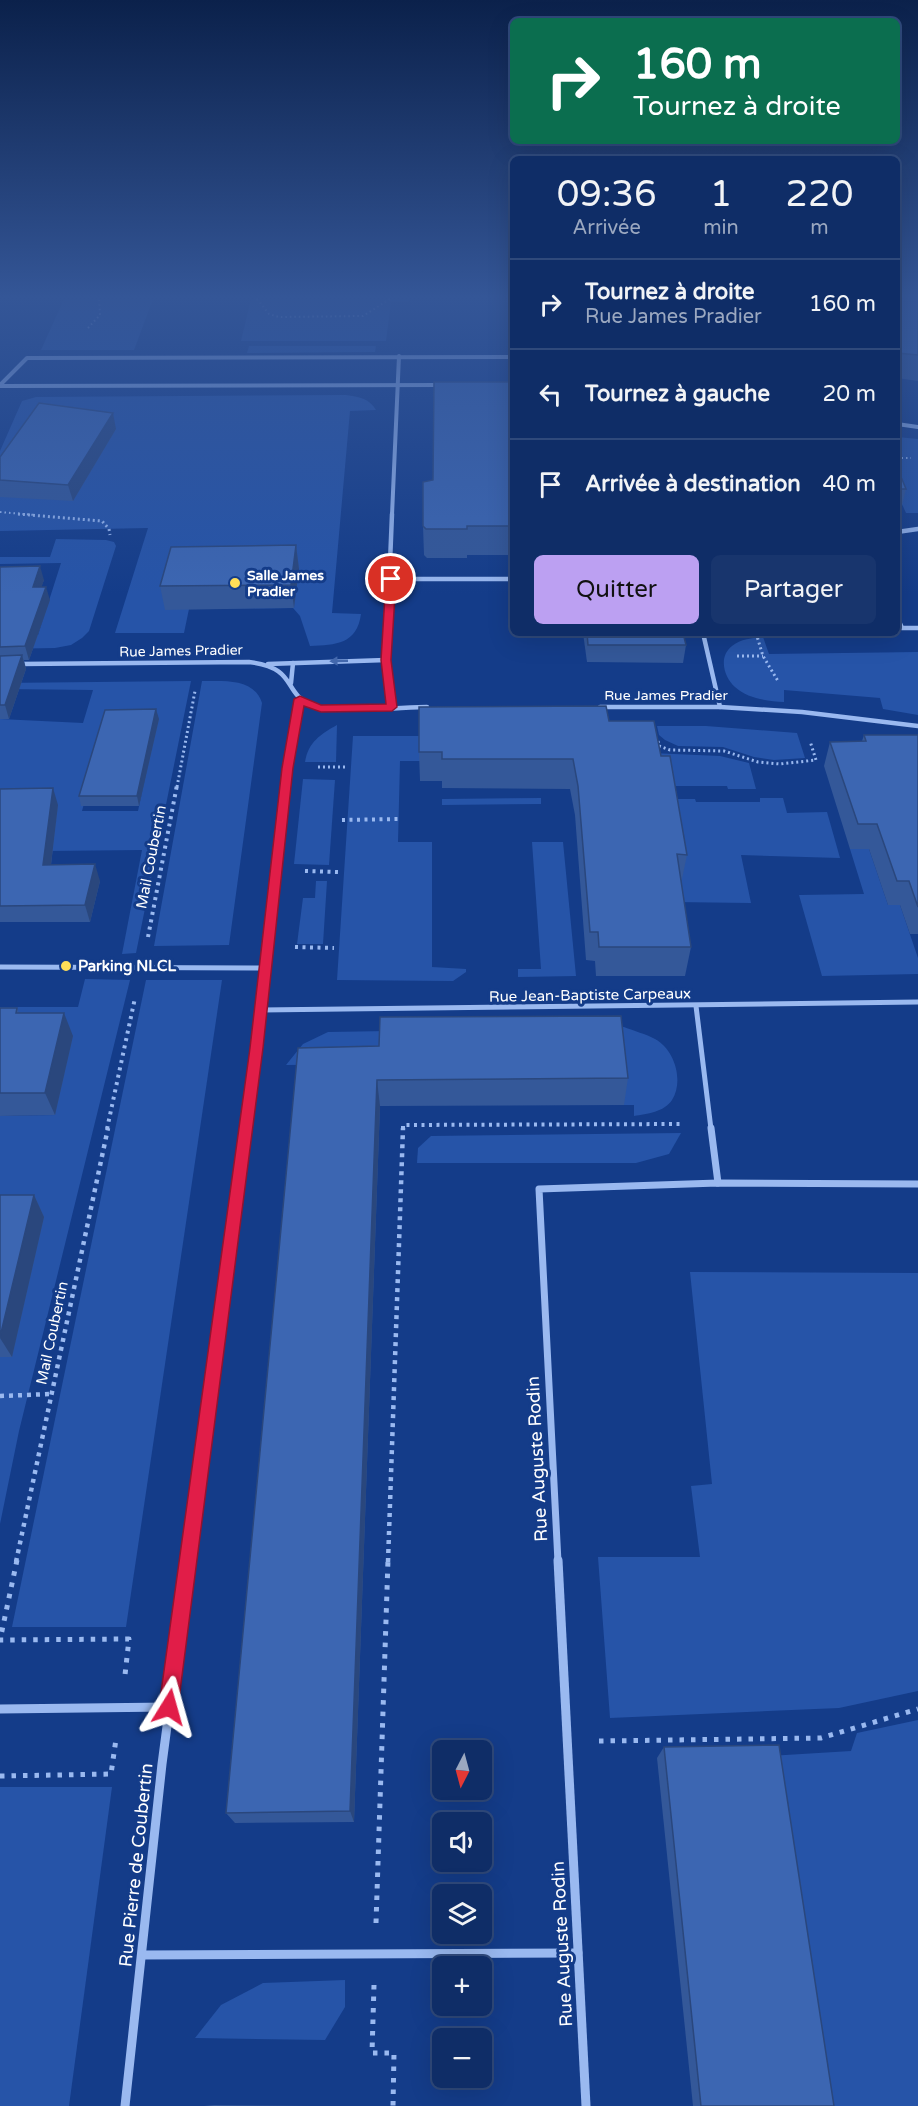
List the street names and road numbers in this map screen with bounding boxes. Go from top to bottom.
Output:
street label: Rue James Pradier [119,641,244,661]
street label: Rue James Pradier [604,687,728,704]
street label: Mail Coubertin [132,804,170,910]
street label: Rue Jean-Baptiste Carpeaux [489,984,691,1006]
street label: Mail Coubertin [32,1280,72,1386]
street label: Rue Auguste Rodin [522,1376,552,1542]
street label: Rue Pierre de Coubertin [114,1762,158,1968]
street label: Rue Auguste Rodin [547,1861,577,2027]

